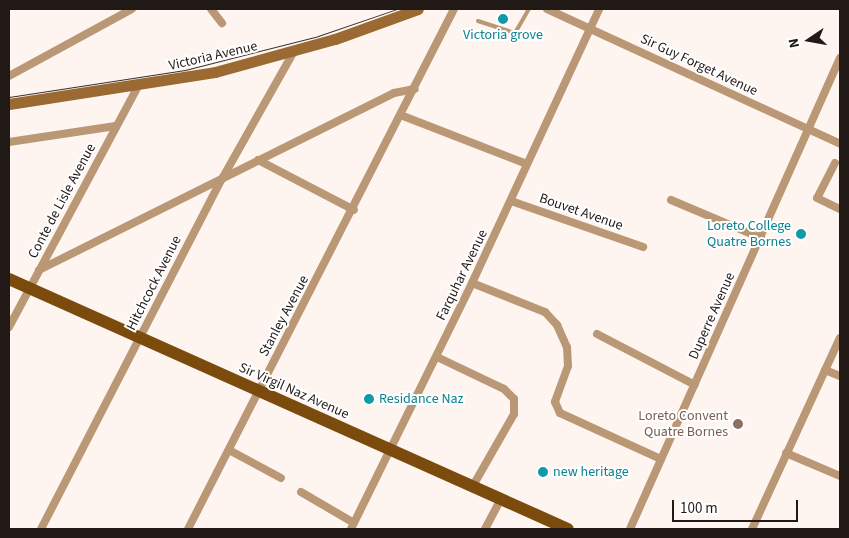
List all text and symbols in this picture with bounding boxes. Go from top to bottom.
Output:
marker: Victoria grove [497,13,509,25]
north arrow [784,15,834,65]
place label: Victoria grove [463,27,543,43]
street label: Sir Guy Forget Avenue [638,30,760,100]
text: N [784,36,805,50]
street label: Victoria Avenue [167,38,259,74]
street label: Conte de Lisle Avenue [25,141,99,261]
street label: Bouvet Avenue [537,190,625,234]
place label: Loreto College Quatre Bornes [707,218,791,250]
street label: Farquhar Avenue [433,227,491,323]
marker: Loreto College Quatre Bornes [795,228,807,240]
street label: Hitchcock Avenue [123,233,185,333]
street label: Duperre Avenue [685,270,739,362]
street label: Stanley Avenue [256,273,312,359]
street label: Sir Virgil Naz Avenue [236,359,352,423]
place label: Residance Naz [379,391,463,407]
marker: Residance Naz [363,393,375,405]
place label: Loreto Convent Quatre Bornes [638,408,728,441]
marker: Loreto Convent Quatre Bornes [732,418,744,430]
place label: new heritage [553,464,629,480]
marker: new heritage [537,466,549,478]
scale bar [674,490,800,522]
text: 100 m [680,498,718,519]

